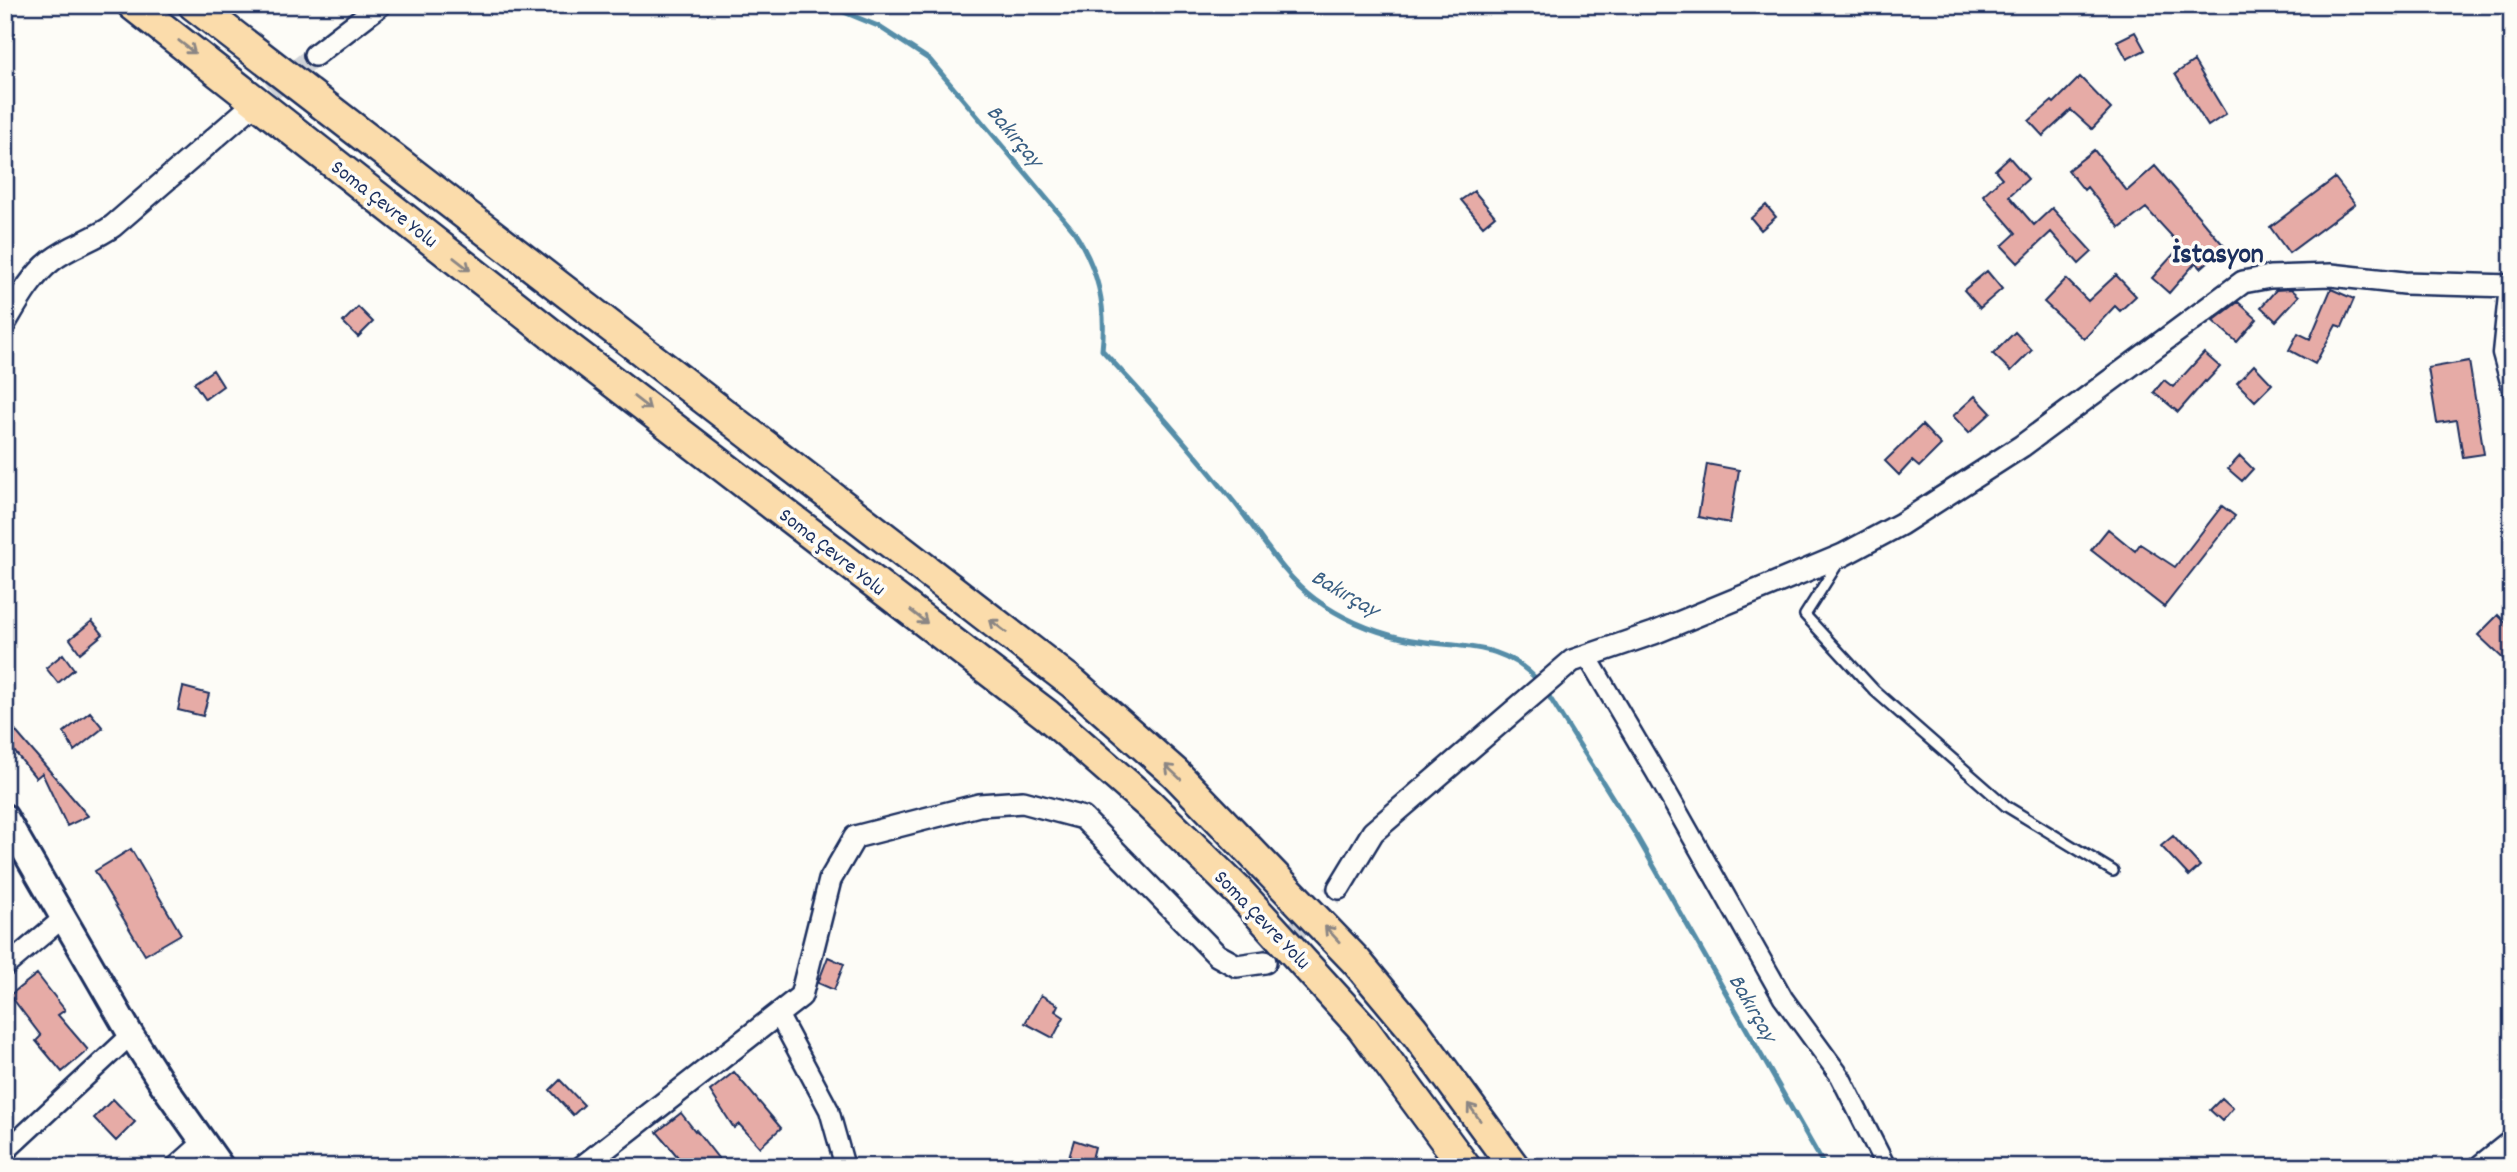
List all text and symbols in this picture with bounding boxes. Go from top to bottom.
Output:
one-way arrow [177,40,195,55]
water label: Bakırçay [977,99,1052,179]
street label: Soma Çevre Yolu [323,154,443,257]
district label: İstasyon [2172,237,2264,277]
one-way arrow [452,256,471,271]
one-way arrow [632,396,650,411]
street label: Soma Çevre Yolu [771,502,891,605]
water label: Bakırçay [1304,562,1387,629]
one-way arrow [909,609,928,624]
one-way arrow [989,619,1008,634]
one-way arrow [1165,763,1182,780]
street label: Soma Çevre Yolu [1205,864,1316,978]
one-way arrow [1323,926,1340,943]
water label: Bakırçay [1718,969,1785,1052]
one-way arrow [1467,1102,1482,1121]

